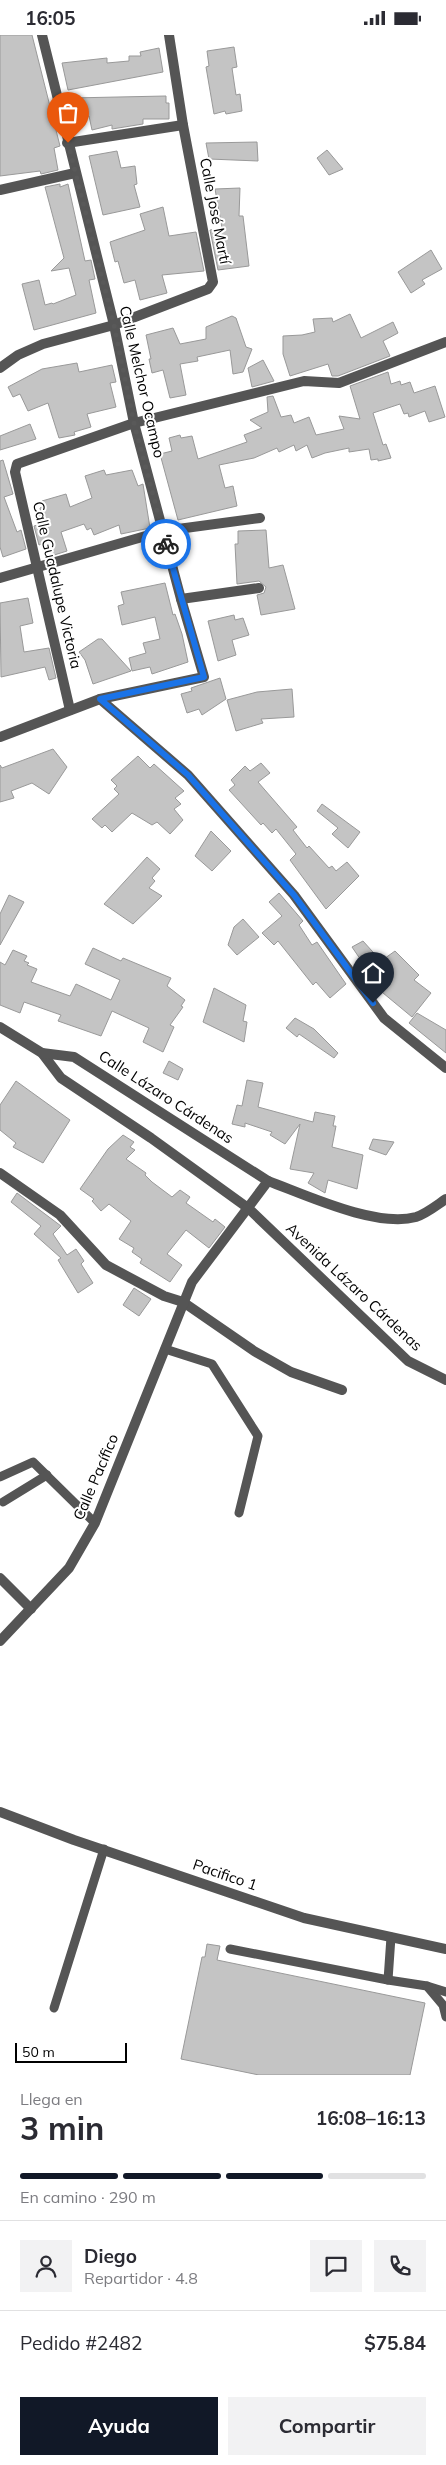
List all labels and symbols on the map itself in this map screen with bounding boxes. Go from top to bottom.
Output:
pin [47,92,89,143]
street label: Calle José Martí [196,156,235,267]
street label: Calle Melchor Ocampo [116,304,169,460]
street label: Calle Guadalupe Victoria [29,499,86,671]
courier [141,519,191,569]
pin [352,952,394,1003]
street label: Calle Lázaro Cárdenas [95,1046,237,1147]
street label: Avenida Lázaro Cárdenas [282,1218,427,1355]
street label: Calle Pacífico [69,1431,122,1523]
street label: Pacifico 1 [191,1855,260,1894]
scale bar [15,2040,128,2063]

